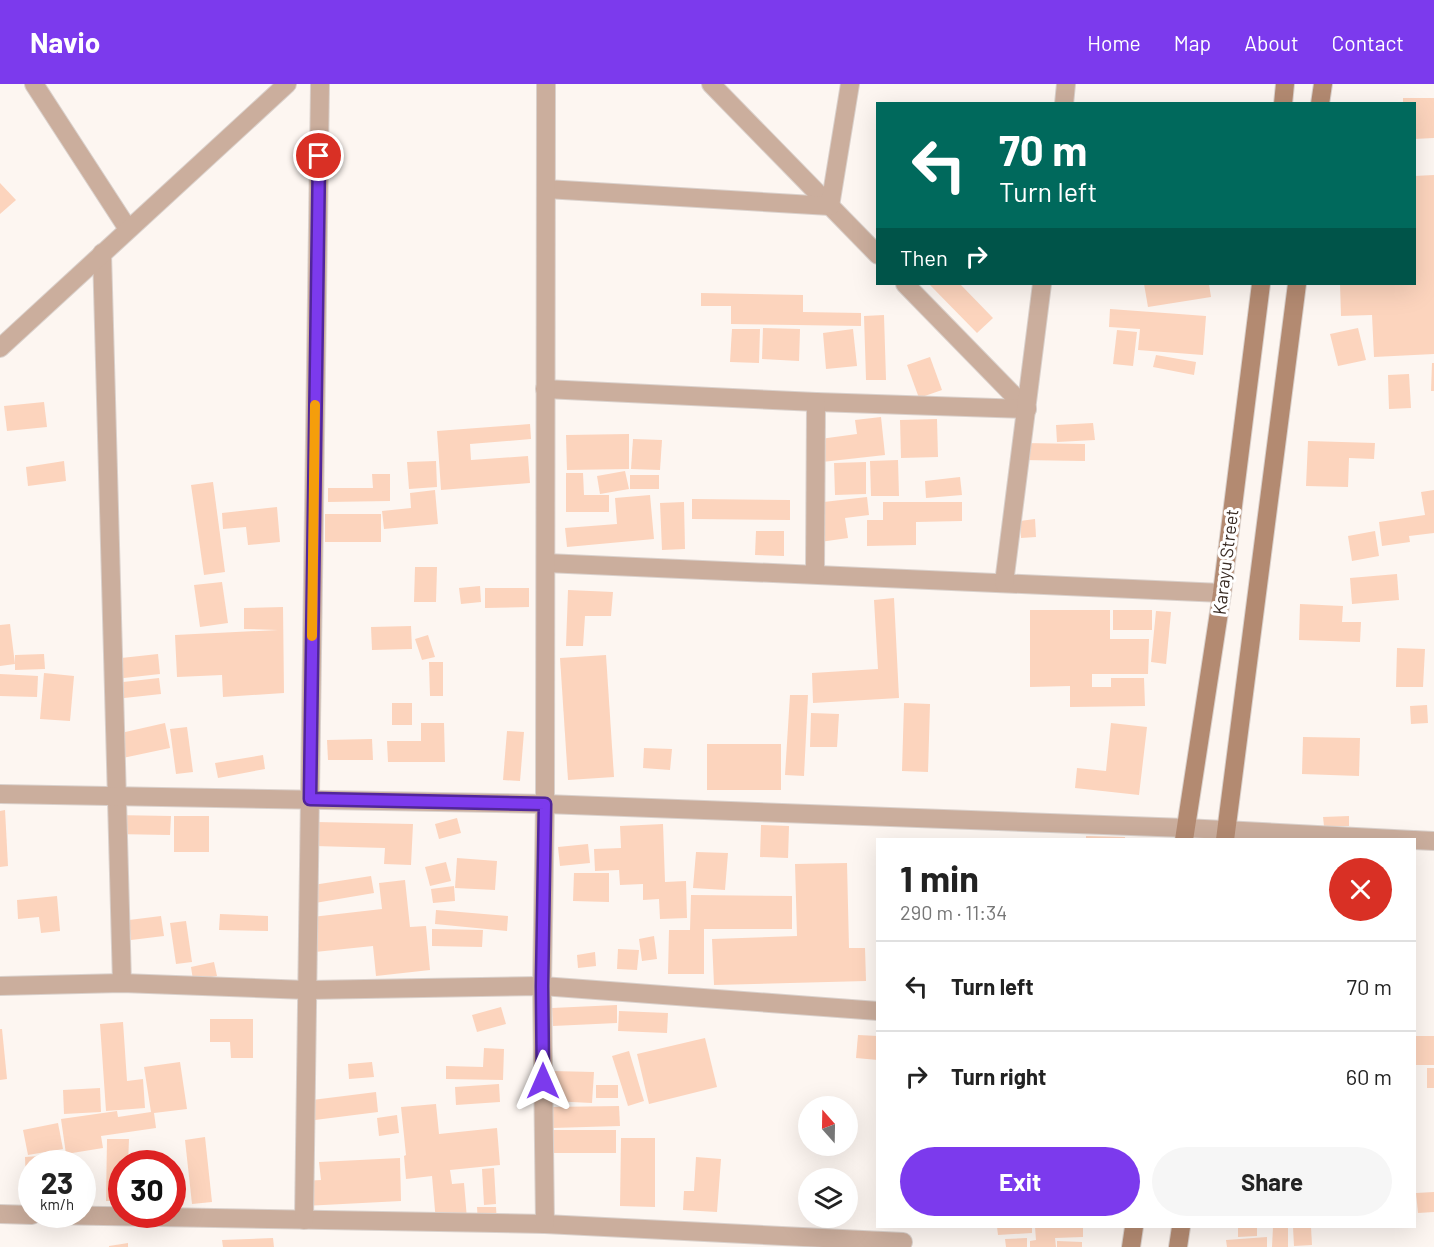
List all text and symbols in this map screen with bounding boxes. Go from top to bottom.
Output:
text: Navio [30,25,100,59]
text: Home [1087,30,1141,55]
text: Map [1174,30,1211,55]
text: About [1244,30,1299,55]
text: Contact [1332,30,1404,55]
text: 70 m [999,124,1087,174]
icon: left [900,126,978,204]
pin [293,130,344,181]
icon: arrive [302,139,335,172]
text: Turn left [999,175,1097,207]
icon: right [960,240,993,273]
text: Then [900,244,948,270]
street label: Karayu Street [1208,508,1242,616]
text: 1 min [900,856,979,899]
button: close [1329,858,1392,921]
text: 290 m · 11:34 [900,900,1007,924]
icon: left [900,970,933,1003]
text: Turn left [951,973,1034,999]
text: 70 m [1347,973,1392,999]
position arrow [511,1049,575,1113]
icon: right [900,1060,933,1093]
text: Turn right [951,1063,1046,1089]
text: 60 m [1346,1063,1392,1089]
north arrow [798,1096,858,1156]
map controls [798,1096,858,1228]
button: Exit [900,1147,1140,1216]
button: Share [1152,1147,1392,1216]
speed limit sign: 30 [108,1150,186,1228]
text: 23 [41,1164,73,1200]
button: layers [798,1168,858,1228]
text: km/h [40,1195,74,1213]

